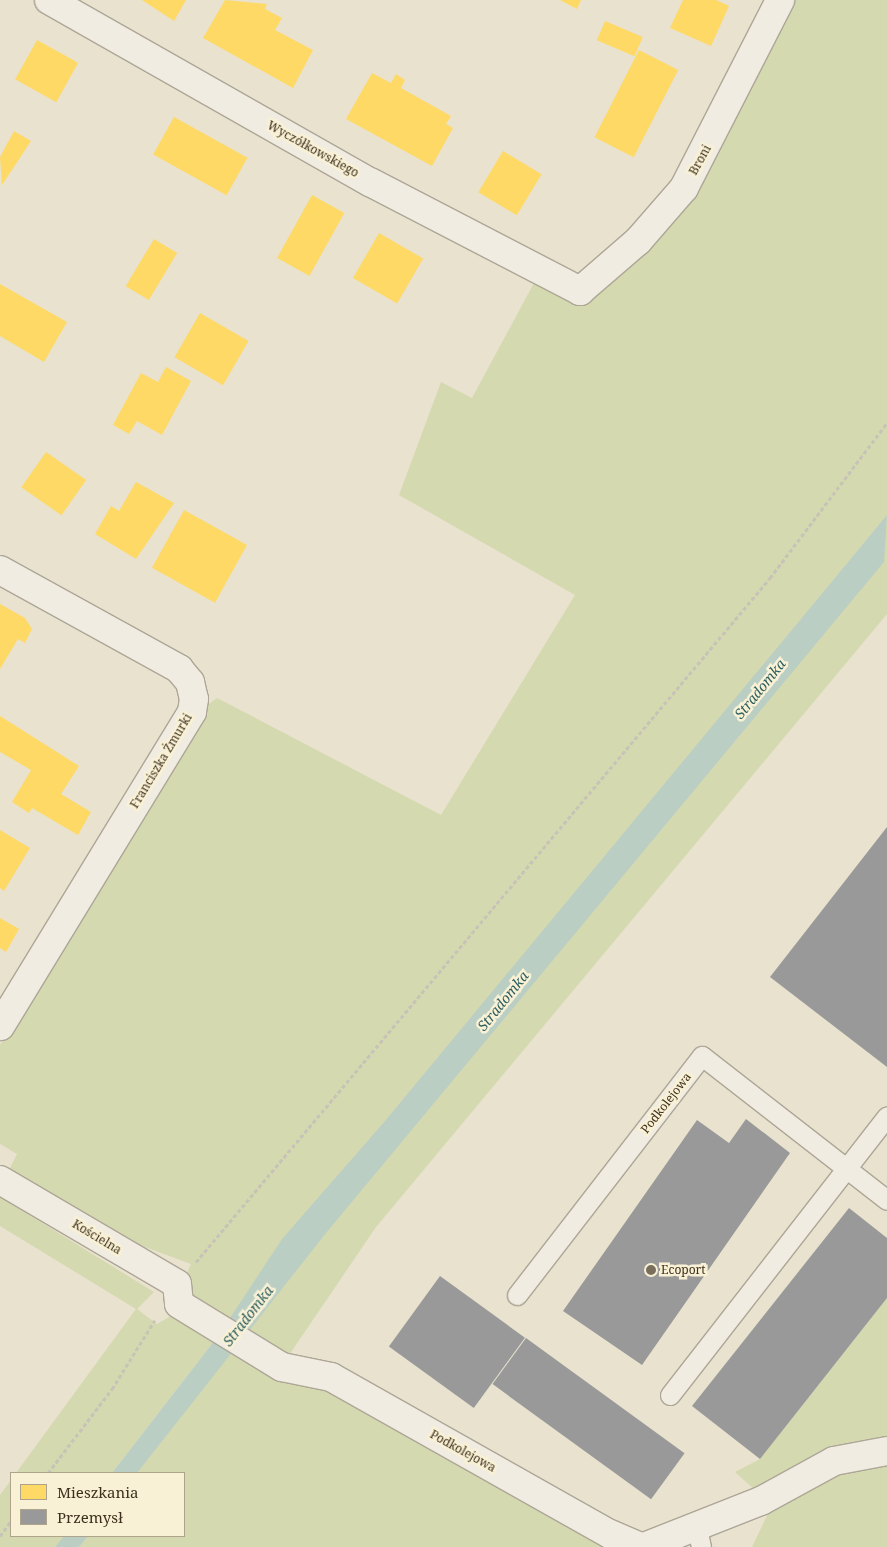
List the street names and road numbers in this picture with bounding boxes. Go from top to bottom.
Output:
street label: Wyczółkowskiego [265,118,361,180]
street label: Broni [686,143,714,177]
street label: Franciszka Żmurki [127,711,195,811]
street label: Podkolejowa [638,1070,694,1136]
street label: Kościelna [70,1217,124,1257]
street label: Podkolejowa [428,1427,498,1475]

